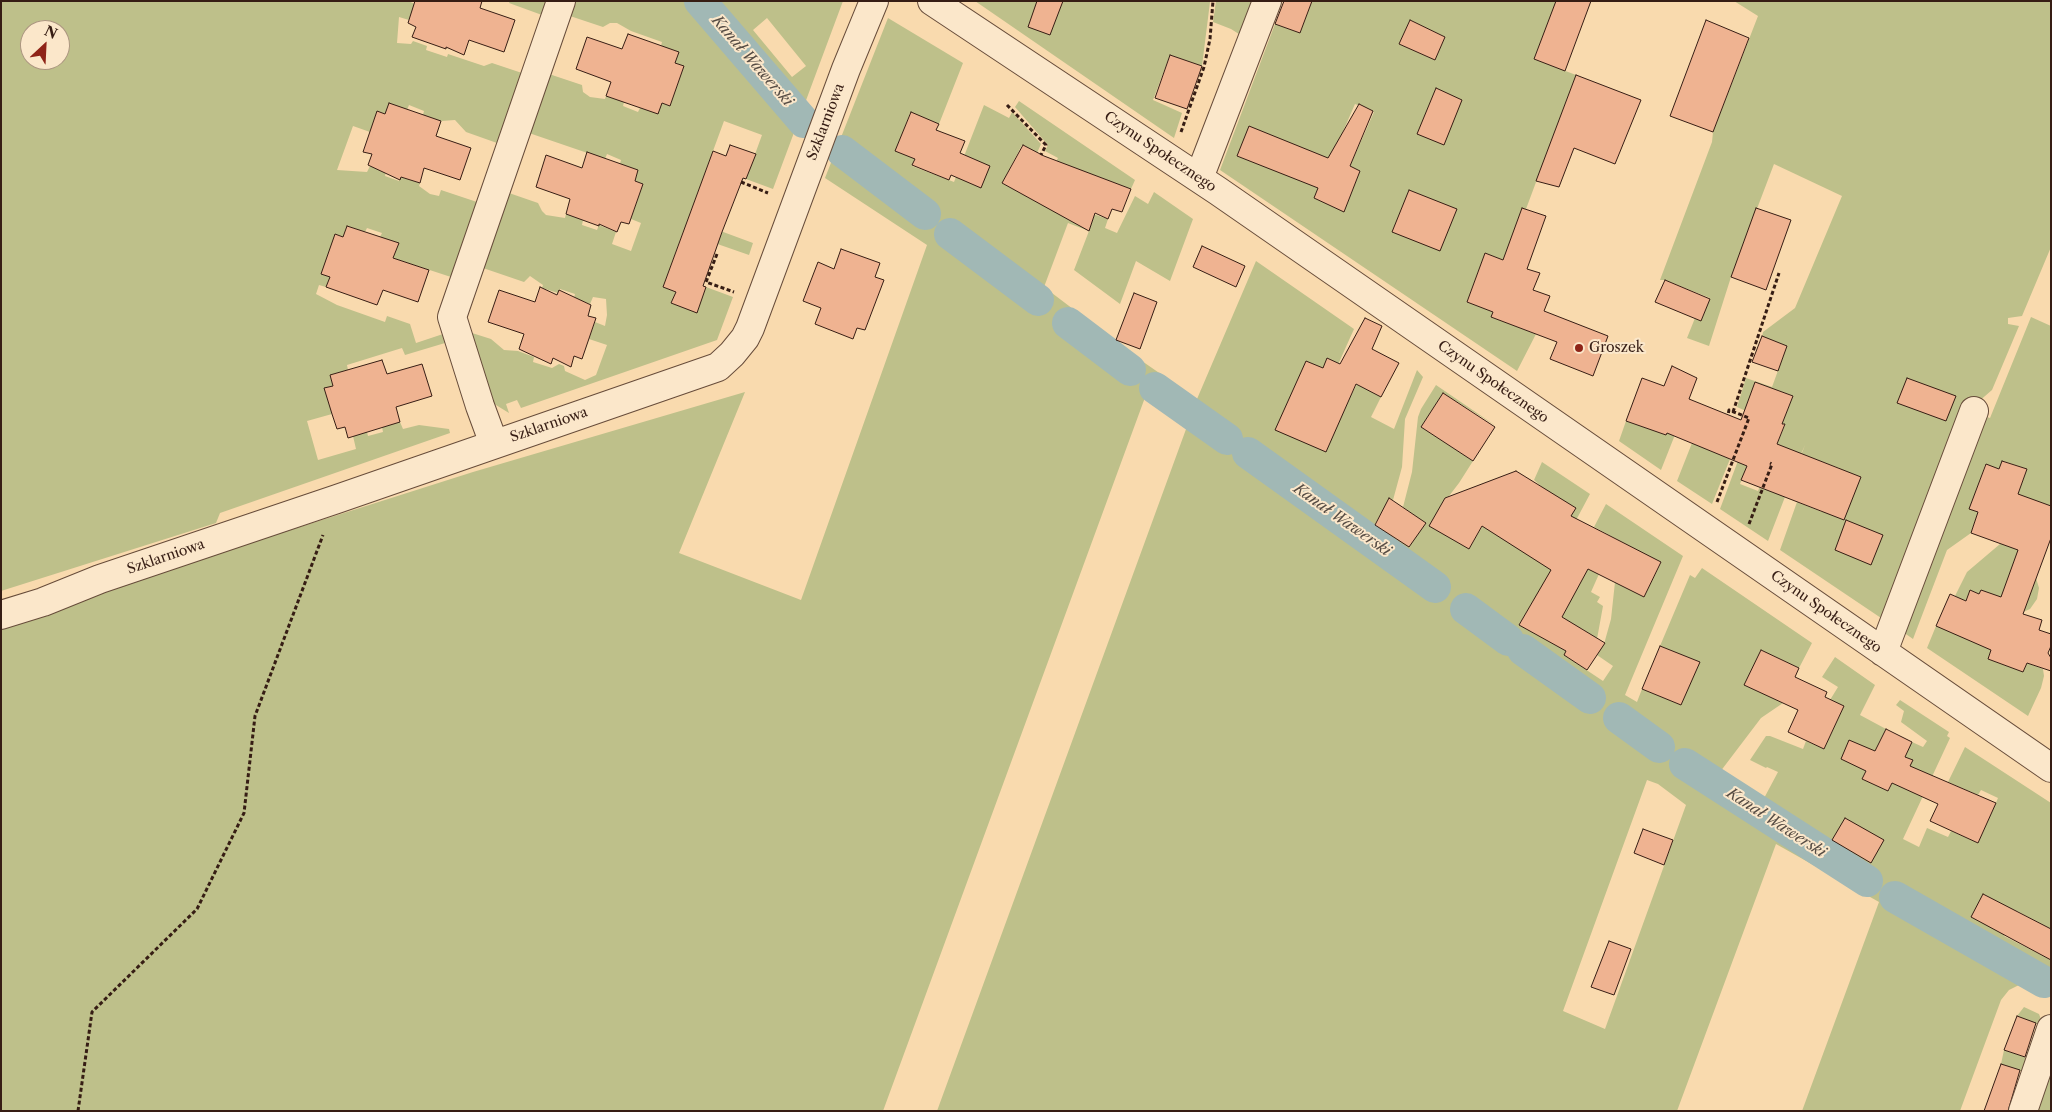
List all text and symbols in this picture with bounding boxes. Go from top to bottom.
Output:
water label: Kanał Wawerski [708,12,796,110]
north arrow [20,20,70,70]
text: N [42,22,60,43]
street label: Szklarniowa [804,81,848,163]
street label: Czynu Społecznego [1101,108,1219,196]
street label: Czynu Społecznego [1434,337,1552,427]
place label: Groszek [1589,340,1644,356]
marker: Groszek [1573,342,1585,354]
street label: Szklarniowa [508,404,590,446]
water label: Kanał Wawerski [1290,480,1394,560]
street label: Szklarniowa [125,536,207,578]
street label: Czynu Społecznego [1767,567,1885,657]
water label: Kanał Wawerski [1723,784,1829,862]

